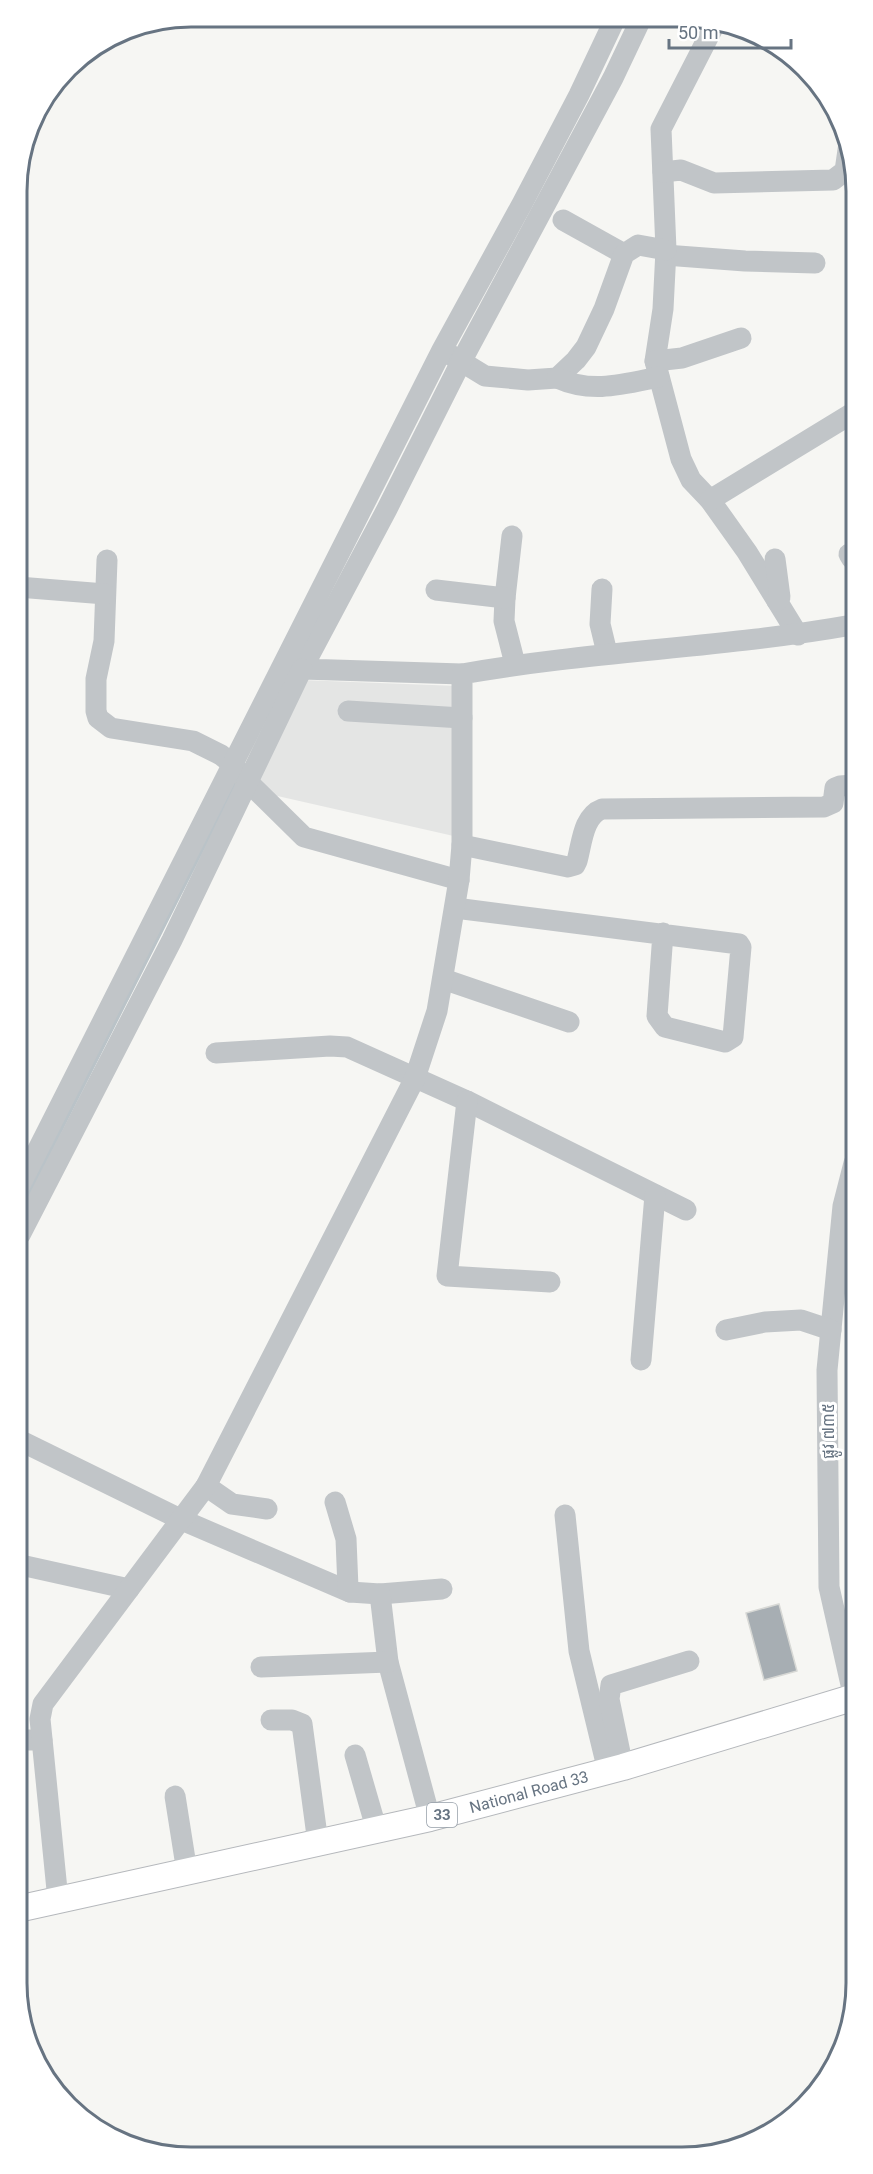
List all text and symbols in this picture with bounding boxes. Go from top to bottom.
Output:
scale bar [669,12,790,50]
text: 50 m [678,22,718,43]
street label: ផ្លូវ ៧៣៥ [819,1403,842,1459]
street label: National Road 33 [467,1767,591,1817]
road number: 33 [427,1803,457,1827]

